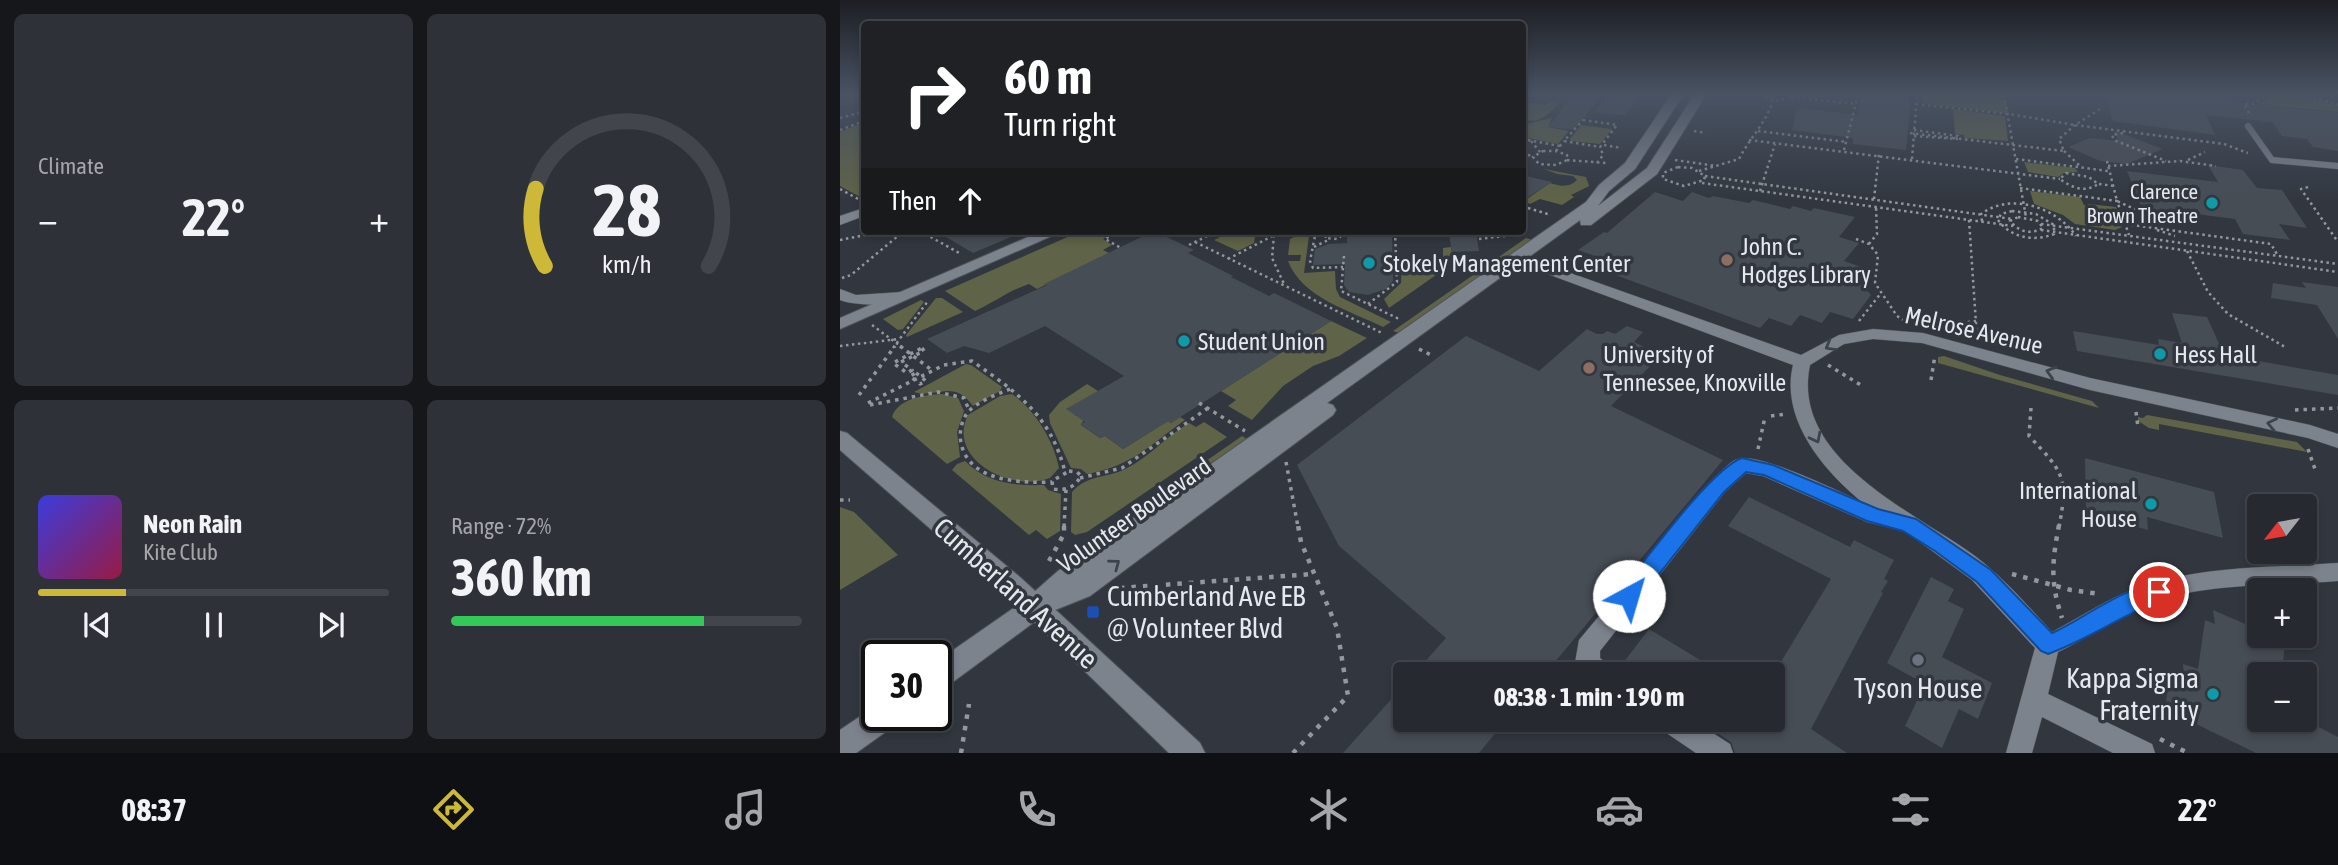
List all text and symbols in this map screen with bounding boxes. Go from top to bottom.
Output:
text: 60 m [1004,48,1092,104]
icon: right [889,49,980,140]
text: Turn right [1004,106,1117,143]
text: Climate [38,153,104,179]
text: 28 [592,168,661,251]
place label: Clarence Brown Theatre [2087,179,2198,227]
icon: ahead [951,182,989,220]
text: Then [889,186,937,216]
text: 22° [182,187,245,247]
marker: Clarence Brown Theatre [2204,195,2220,211]
text: − [38,197,58,240]
text: + [369,197,389,240]
place label: John C. Hodges Library [1741,233,1871,288]
text: km/h [602,250,651,278]
place label: Stokely Management Center [1383,250,1631,277]
marker: John C. Hodges Library [1719,252,1735,268]
marker: Stokely Management Center [1361,255,1377,271]
street label: Melrose Avenue [1902,301,2046,359]
place label: Student Union [1198,328,1325,355]
marker: Student Union [1176,333,1192,349]
one-way arrow [1825,338,1837,351]
place label: University of Tennessee, Knoxville [1603,341,1786,396]
place label: Hess Hall [2174,341,2258,368]
marker: Hess Hall [2152,346,2168,362]
marker: University of Tennessee, Knoxville [1581,360,1597,376]
one-way arrow [2045,366,2057,381]
one-way arrow [2266,418,2278,433]
one-way arrow [1808,431,1821,444]
street label: Volunteer Boulevard [1052,452,1216,578]
place label: International House [2019,477,2138,532]
north arrow [2247,494,2317,564]
map controls [2247,494,2317,732]
marker: International House [2143,496,2159,512]
text: Neon Rain [143,509,242,539]
street label: Cumberland Avenue [928,511,1104,675]
text: Range · 72% [451,513,551,539]
text: Kite Club [143,539,218,565]
text: 360 km [451,547,592,607]
one-way arrow [1107,559,1120,572]
position arrow [1592,559,1666,633]
pin [2129,562,2189,622]
icon: arrive [2140,573,2178,611]
button: + [2247,578,2317,648]
place label: Cumberland Ave EB @ Volunteer Blvd [1107,580,1305,644]
marker: Cumberland Ave EB @ Volunteer Blvd [1085,604,1101,620]
icon: previous [78,606,116,644]
icon: pause [195,606,233,644]
icon: next [312,606,350,644]
speed limit sign: 30 [861,640,952,731]
marker: Tyson House [1910,652,1926,668]
place label: Kappa Sigma Fraternity [2066,662,2199,726]
button: − [2247,662,2317,732]
place label: Tyson House [1854,672,1982,704]
text: 08:38 · 1 min · 190 m [1494,682,1684,712]
marker: Kappa Sigma Fraternity [2205,686,2221,702]
icon: directions [429,785,478,834]
icon: music [721,785,770,834]
icon: phone [1012,785,1061,834]
icon: climate [1304,785,1353,834]
icon: car [1595,785,1644,834]
icon: filters [1886,785,1935,834]
text: 08:37 [121,791,187,828]
text: 22° [2178,791,2217,828]

